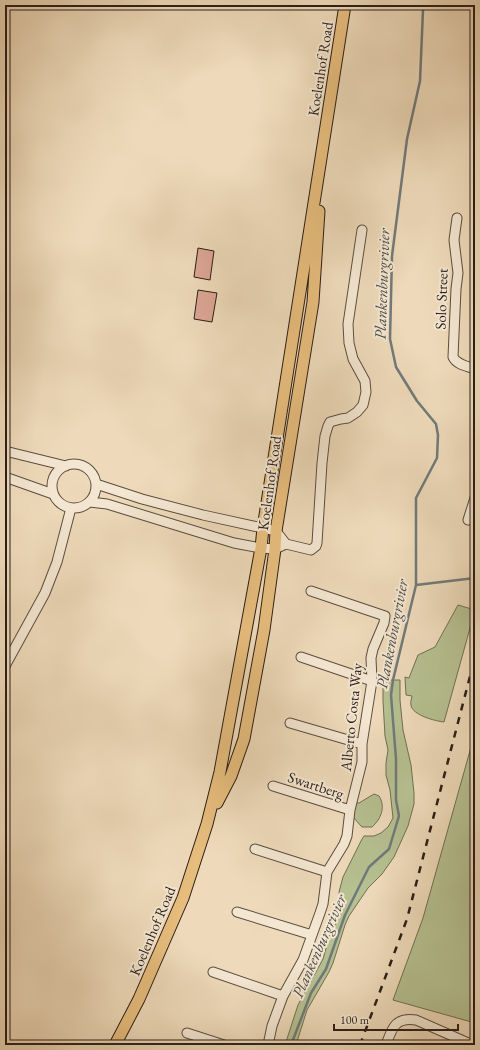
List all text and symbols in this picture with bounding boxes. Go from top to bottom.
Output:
street label: Koelenhof Road [303,20,337,117]
water label: Plankenburgrivier [370,227,394,340]
street label: Solo Street [430,268,452,330]
street label: Koelenhof Road [253,434,285,531]
water label: Plankenburgrivier [371,577,413,691]
street label: Alberto Costa Way [336,661,366,773]
street label: Swartberg [286,767,347,803]
street label: Koelenhof Road [125,883,179,979]
water label: Plankenburgrivier [287,890,352,1001]
scale bar [334,1006,458,1032]
text: 100 m [340,1012,370,1028]

